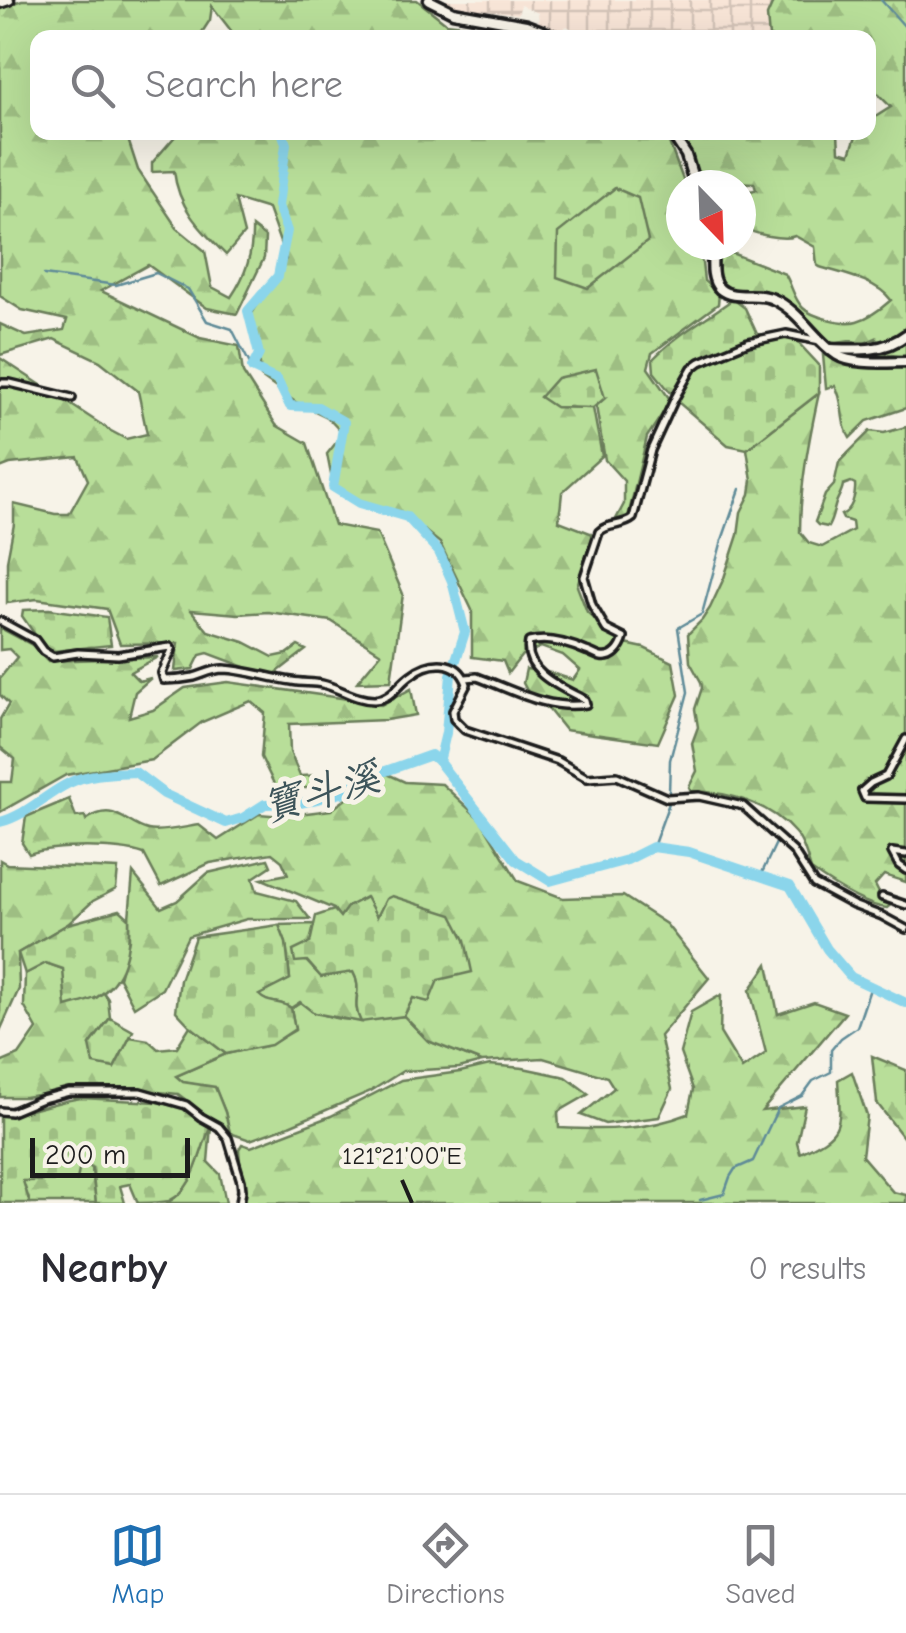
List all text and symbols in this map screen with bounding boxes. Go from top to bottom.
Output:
search box [30,30,876,140]
icon: search [65,58,120,113]
text: Search here [145,63,343,107]
north arrow [666,170,756,260]
water label: 寶斗溪 [257,753,387,831]
scale bar [30,1133,190,1178]
text: 200 m [45,1139,126,1171]
text: 121°21'00"E [342,1141,462,1170]
text: Nearby [40,1244,167,1293]
text: 0 results [749,1250,866,1287]
tab: Map [110,1518,165,1610]
tab: Directions [386,1518,505,1610]
tab: Saved [726,1518,796,1610]

